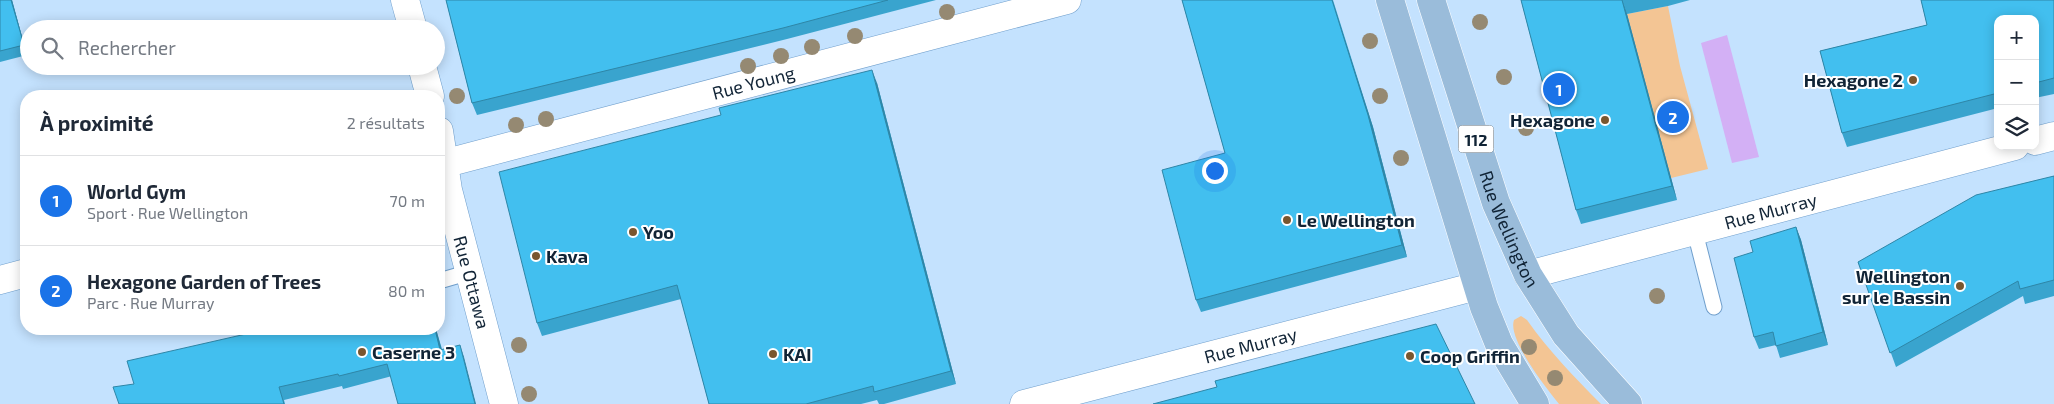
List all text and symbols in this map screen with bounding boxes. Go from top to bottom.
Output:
map controls [1994,15,2039,150]
button: + [1994,15,2039,60]
search box [20,20,445,75]
icon: search [38,34,66,62]
text: Rechercher [78,36,176,59]
button: − [1994,60,2039,105]
street label: Rue Young [710,61,797,104]
place label: Hexagone 2 [1804,69,1903,91]
pin: 1 [1543,70,1575,108]
marker: Hexagone 2 [1907,74,1919,86]
pin: 2 [1657,98,1689,136]
button: layers [1994,105,2039,150]
place label: Hexagone [1510,109,1595,131]
text: À proximité [40,110,154,135]
text: 2 résultats [347,113,425,132]
marker: Hexagone [1599,114,1611,126]
road number: 112 [1458,126,1494,152]
your location [1202,158,1228,184]
street label: Rue Wellington [1475,168,1544,291]
text: World Gym [87,180,186,203]
street label: Rue Murray [1722,188,1820,234]
text: 1 [53,191,59,210]
text: 70 m [390,191,425,210]
text: Sport · Rue Wellington [87,203,248,222]
place label: Le Wellington [1297,209,1415,231]
marker: Le Wellington [1281,214,1293,226]
place label: Yoo [643,221,674,243]
marker: Yoo [627,226,639,238]
street label: Rue Ottawa [449,233,495,331]
place label: Kava [546,245,588,267]
marker: Kava [530,250,542,262]
place label: Wellington sur le Bassin [1842,265,1950,308]
text: Hexagone Garden of Trees [87,270,321,293]
marker: Wellington sur le Bassin [1954,280,1966,292]
text: 2 [51,281,61,300]
text: 80 m [388,281,425,300]
text: Parc · Rue Murray [87,293,215,312]
street label: Rue Murray [1202,322,1300,368]
place label: Caserne 3 [372,341,455,363]
place label: KAI [783,343,811,365]
place label: Coop Griffin [1420,345,1520,367]
marker: Caserne 3 [356,346,368,358]
marker: KAI [767,348,779,360]
marker: Coop Griffin [1404,350,1416,362]

